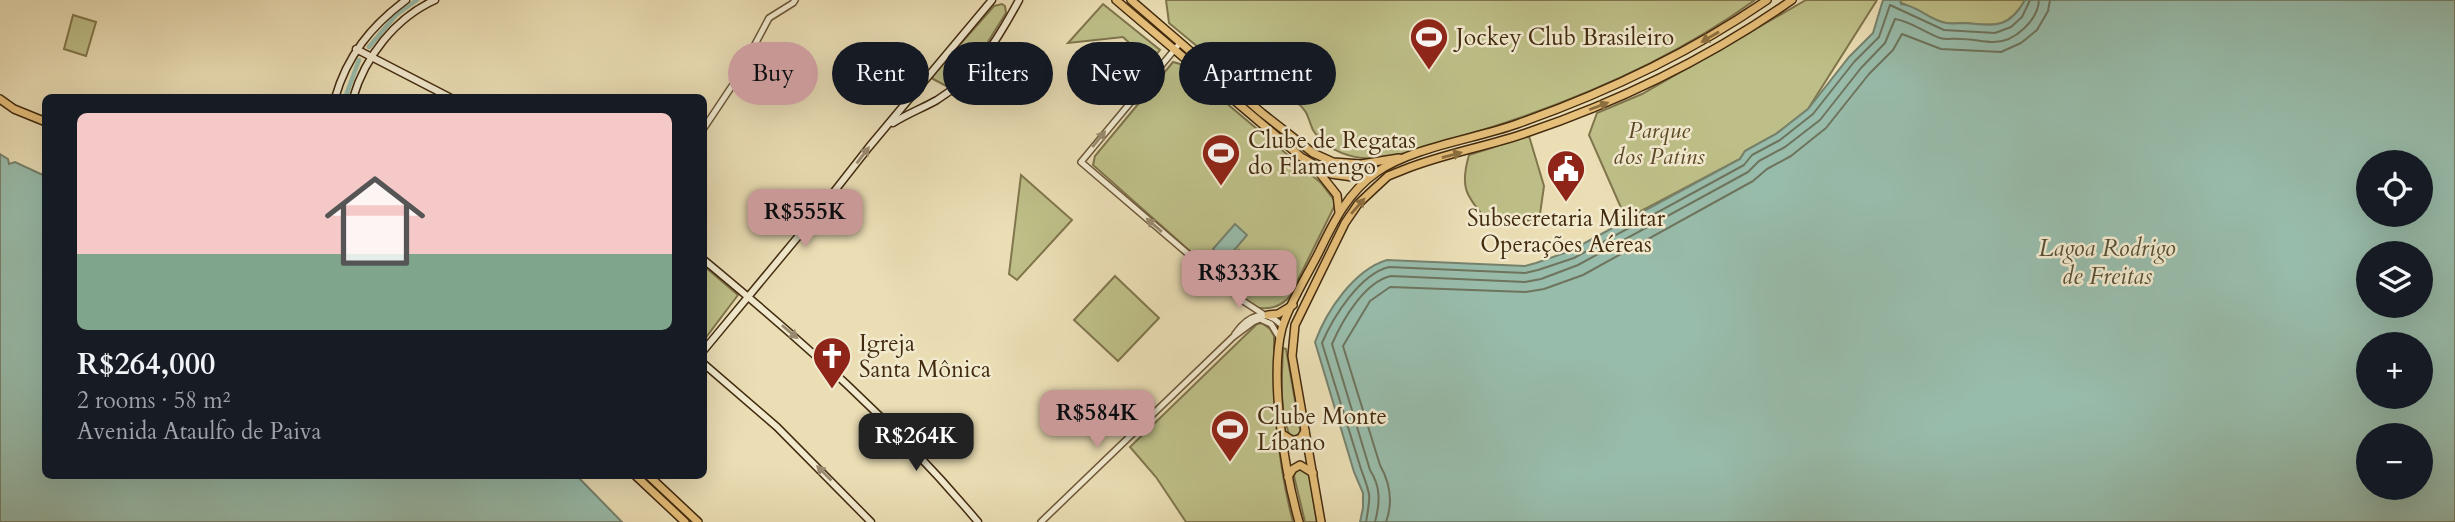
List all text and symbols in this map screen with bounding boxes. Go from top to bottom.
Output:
sports icon: Jockey Club Brasileiro [1408,16,1450,71]
place label: Jockey Club Brasileiro [1453,22,1674,53]
one-way arrow [1700,31,1720,43]
chip: Buy [728,42,818,105]
chip: Rent [832,42,929,105]
chip: Filters [943,42,1053,105]
chip: New [1067,42,1165,105]
chip: Apartment [1179,42,1336,105]
one-way arrow [1589,100,1610,111]
park label: Parque dos Patins [1613,115,1705,172]
place label: Clube de Regatas do Flamengo [1248,125,1416,182]
one-way arrow [1091,131,1106,148]
sports icon: Clube de Regatas do Flamengo [1200,132,1242,187]
one-way arrow [856,146,870,164]
public building icon: Subsecretaria Militar Operações Aéreas [1545,148,1587,203]
one-way arrow [1441,149,1463,160]
map controls [2356,150,2433,500]
button: locate [2356,150,2433,227]
icon: home [312,158,438,284]
pin: R$555K [748,190,862,249]
text: R$555K [764,196,846,227]
one-way arrow [1350,197,1366,215]
place label: Subsecretaria Militar Operações Aéreas [1467,203,1666,260]
one-way arrow [1145,218,1162,233]
water label: Lagoa Rodrigo de Freitas [2038,232,2176,293]
button: layers [2356,241,2433,318]
pin: R$333K [1182,250,1296,310]
text: R$333K [1198,257,1280,288]
one-way arrow [781,325,799,340]
place label: Igreja Santa Mônica [859,328,991,385]
button: + [2356,332,2433,409]
church icon: Igreja Santa Mônica [811,335,853,390]
text: R$264,000 [77,344,215,385]
text: 2 rooms · 58 m² [77,385,230,416]
pin: R$584K [1040,391,1154,450]
text: R$584K [1056,397,1138,428]
place label: Clube Monte Líbano [1257,401,1387,458]
sports icon: Clube Monte Líbano [1209,408,1251,463]
pin: R$264K [859,414,973,473]
text: Avenida Ataulfo de Paiva [77,416,321,447]
text: R$264K [875,420,957,451]
button: − [2356,423,2433,500]
one-way arrow [816,465,832,482]

